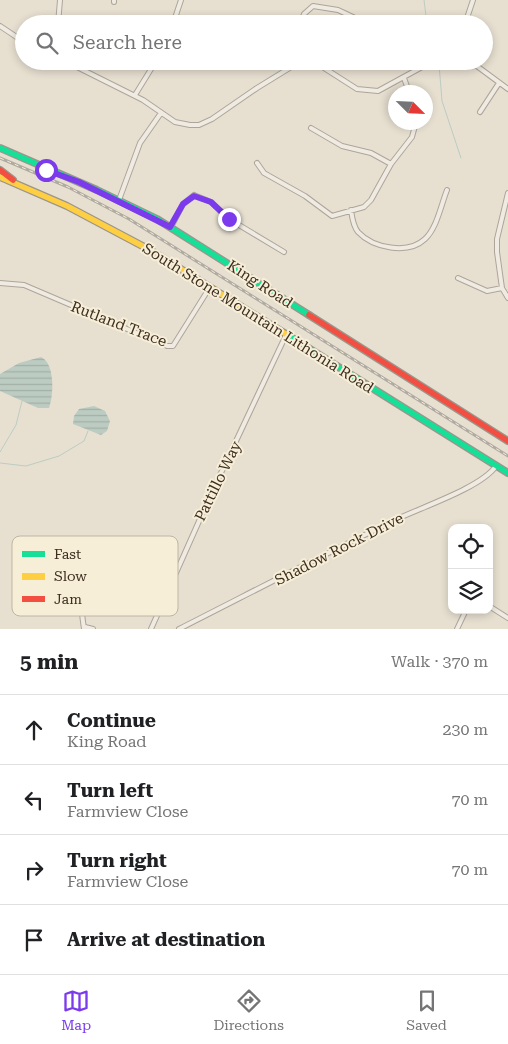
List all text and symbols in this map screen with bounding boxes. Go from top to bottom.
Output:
search box [15,15,493,70]
icon: search [33,29,61,57]
text: Search here [73,31,182,54]
north arrow [388,85,433,130]
route start [35,159,58,182]
route end [218,208,241,231]
street label: South Stone Mountain Lithonia Road [139,239,377,397]
street label: King Road [224,256,296,312]
street label: Rutland Trace [68,297,170,351]
street label: Pattillo Way [191,438,245,524]
street label: Shadow Rock Drive [272,509,406,589]
map controls [448,524,493,614]
button: locate [448,524,493,569]
legend [12,536,178,616]
text: Fast [54,546,81,562]
text: Slow [54,568,87,584]
button: layers [448,569,493,614]
text: Jam [54,591,82,607]
text: 5 min [20,650,78,674]
text: Walk · 370 m [391,652,488,671]
text: Continue [67,709,156,732]
icon: ahead [20,716,48,744]
text: 230 m [442,720,488,739]
text: King Road [67,732,147,751]
text: Turn left [67,779,153,802]
icon: left [20,786,48,814]
text: 70 m [451,790,488,809]
text: Farmview Close [67,802,188,821]
text: Turn right [67,849,167,872]
icon: right [20,856,48,884]
text: 70 m [451,860,488,879]
text: Farmview Close [67,872,188,891]
icon: arrive [20,926,48,954]
text: Arrive at destination [67,928,265,951]
tab: Map [61,987,91,1033]
tab: Directions [213,987,284,1033]
tab: Saved [406,987,447,1033]

